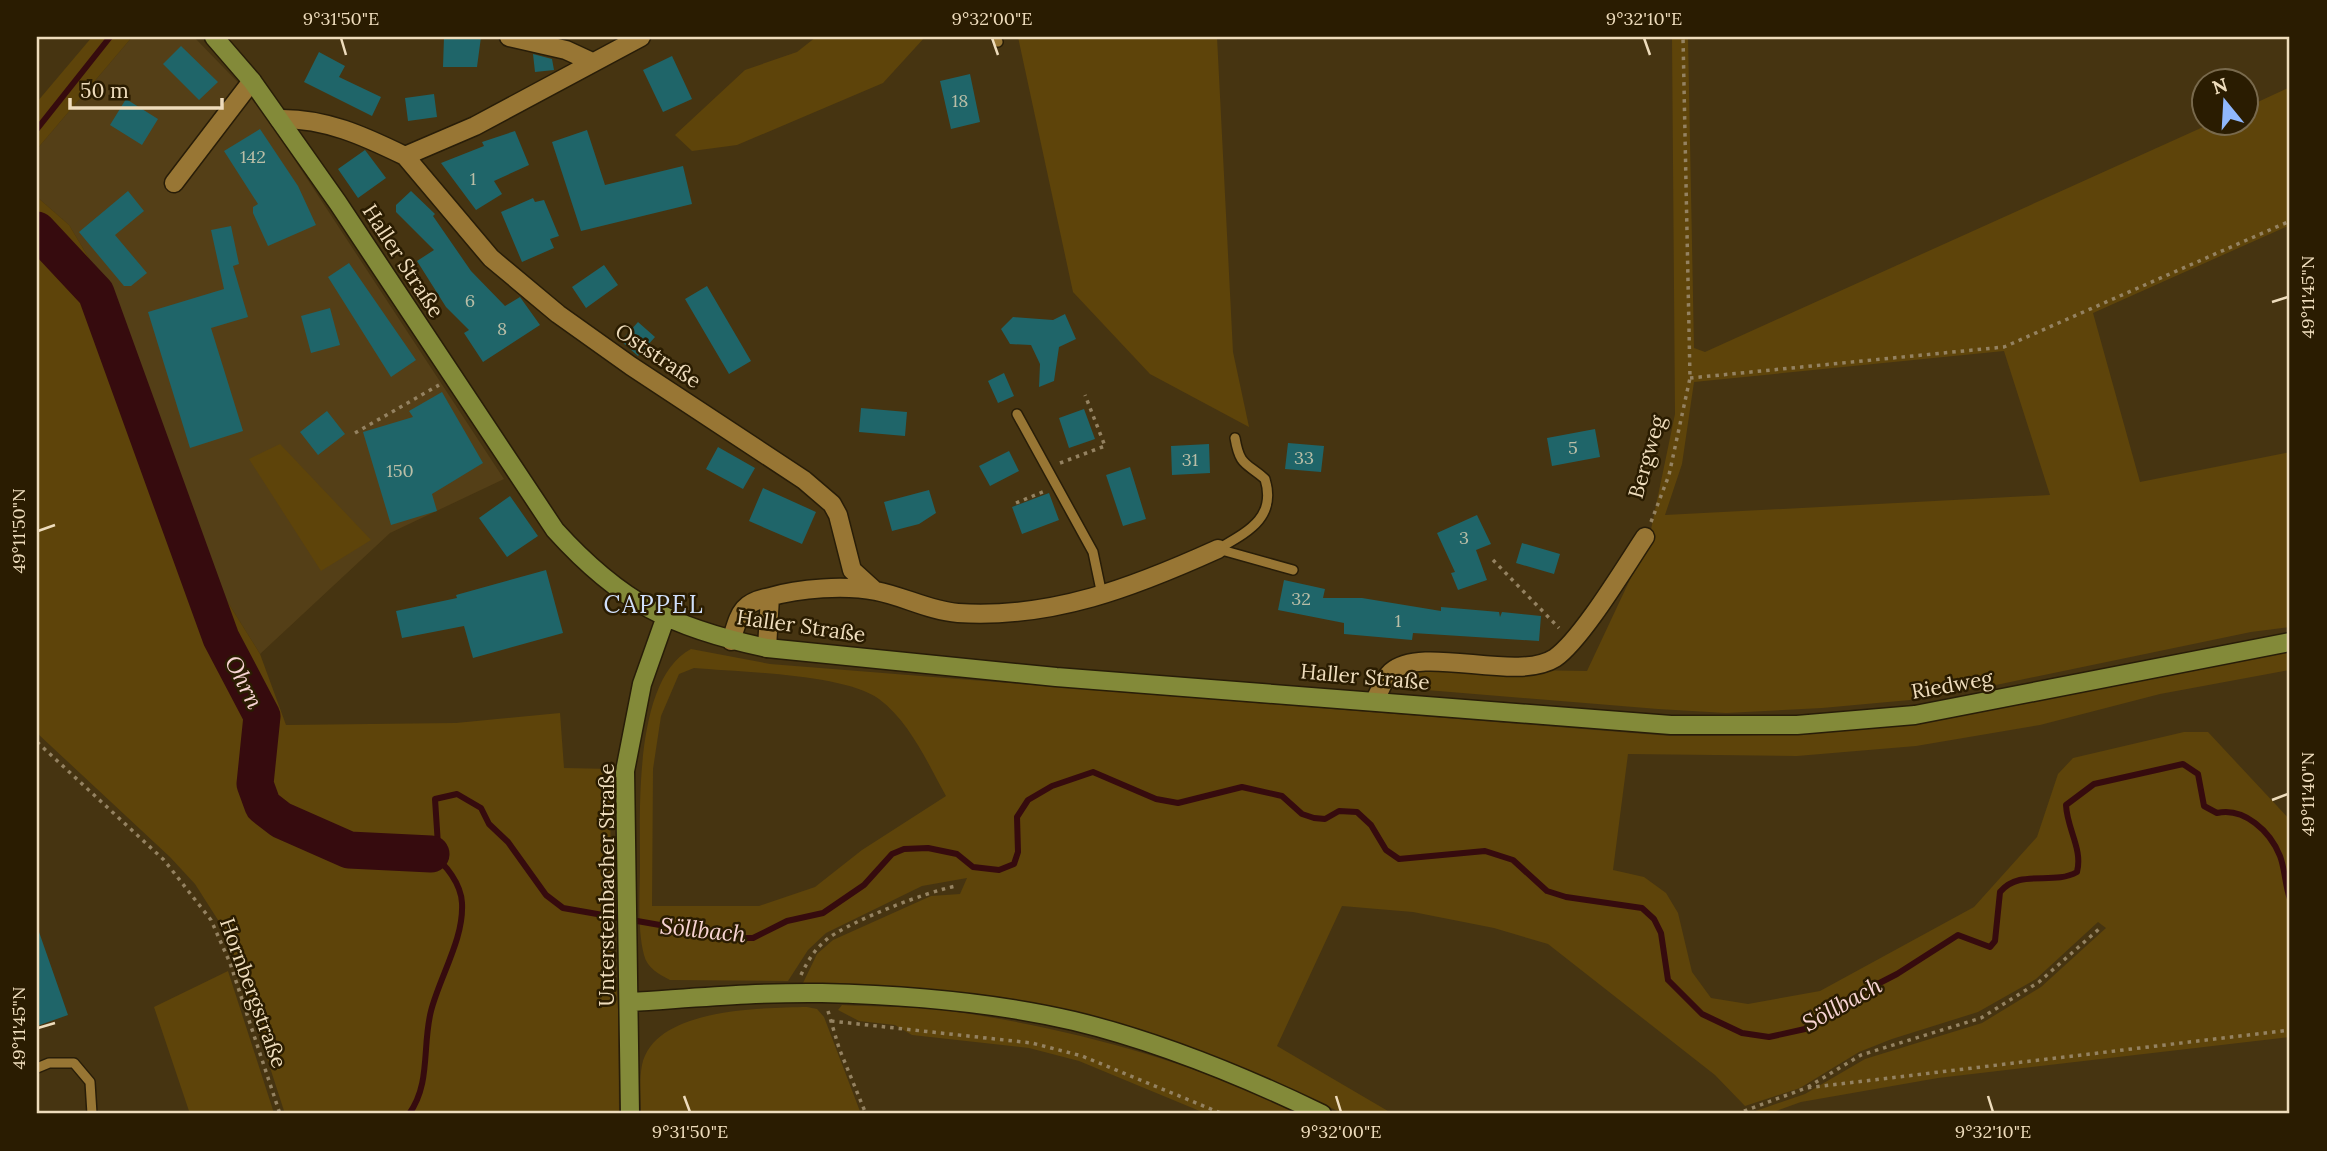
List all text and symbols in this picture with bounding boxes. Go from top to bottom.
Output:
text: 9°31'50"E [303,7,379,30]
text: 9°32'00"E [952,7,1032,30]
text: 9°32'10"E [1606,7,1682,30]
scale bar [70,66,222,110]
north arrow [2190,66,2260,136]
text: N [2209,72,2231,100]
text: 50 m [80,77,129,104]
house number: 18 [952,89,968,112]
house number: 142 [240,145,266,168]
house number: 1 [470,167,476,190]
street label: Haller Straße [357,199,450,323]
text: 49°11'45"N [2296,256,2319,338]
house number: 6 [465,289,475,312]
house number: 8 [497,317,507,340]
street label: Oststraße [610,317,706,394]
street label: Bergweg [1622,412,1671,501]
house number: 5 [1568,436,1578,459]
house number: 33 [1294,446,1314,469]
house number: 31 [1182,448,1198,471]
house number: 150 [386,459,414,482]
text: 49°11'50"N [7,488,30,574]
house number: 3 [1459,526,1469,549]
house number: 32 [1291,587,1311,610]
district label: CAPPEL [603,589,705,620]
street label: Haller Straße [735,603,867,648]
house number: 1 [1395,609,1401,632]
water label: Ohrn [219,650,270,713]
street label: Haller Straße [1299,657,1431,696]
street label: Riedweg [1909,664,1995,705]
text: 49°11'40"N [2296,752,2319,836]
street label: Untersteinbacher Straße [593,763,620,1007]
water label: Söllbach [659,911,748,948]
street label: Hornbergstraße [214,914,293,1071]
water label: Söllbach [1797,970,1887,1037]
text: 49°11'45"N [7,987,30,1069]
text: 9°31'50"E [652,1120,728,1143]
text: 9°32'00"E [1301,1120,1381,1143]
text: 9°32'10"E [1955,1120,2031,1143]

